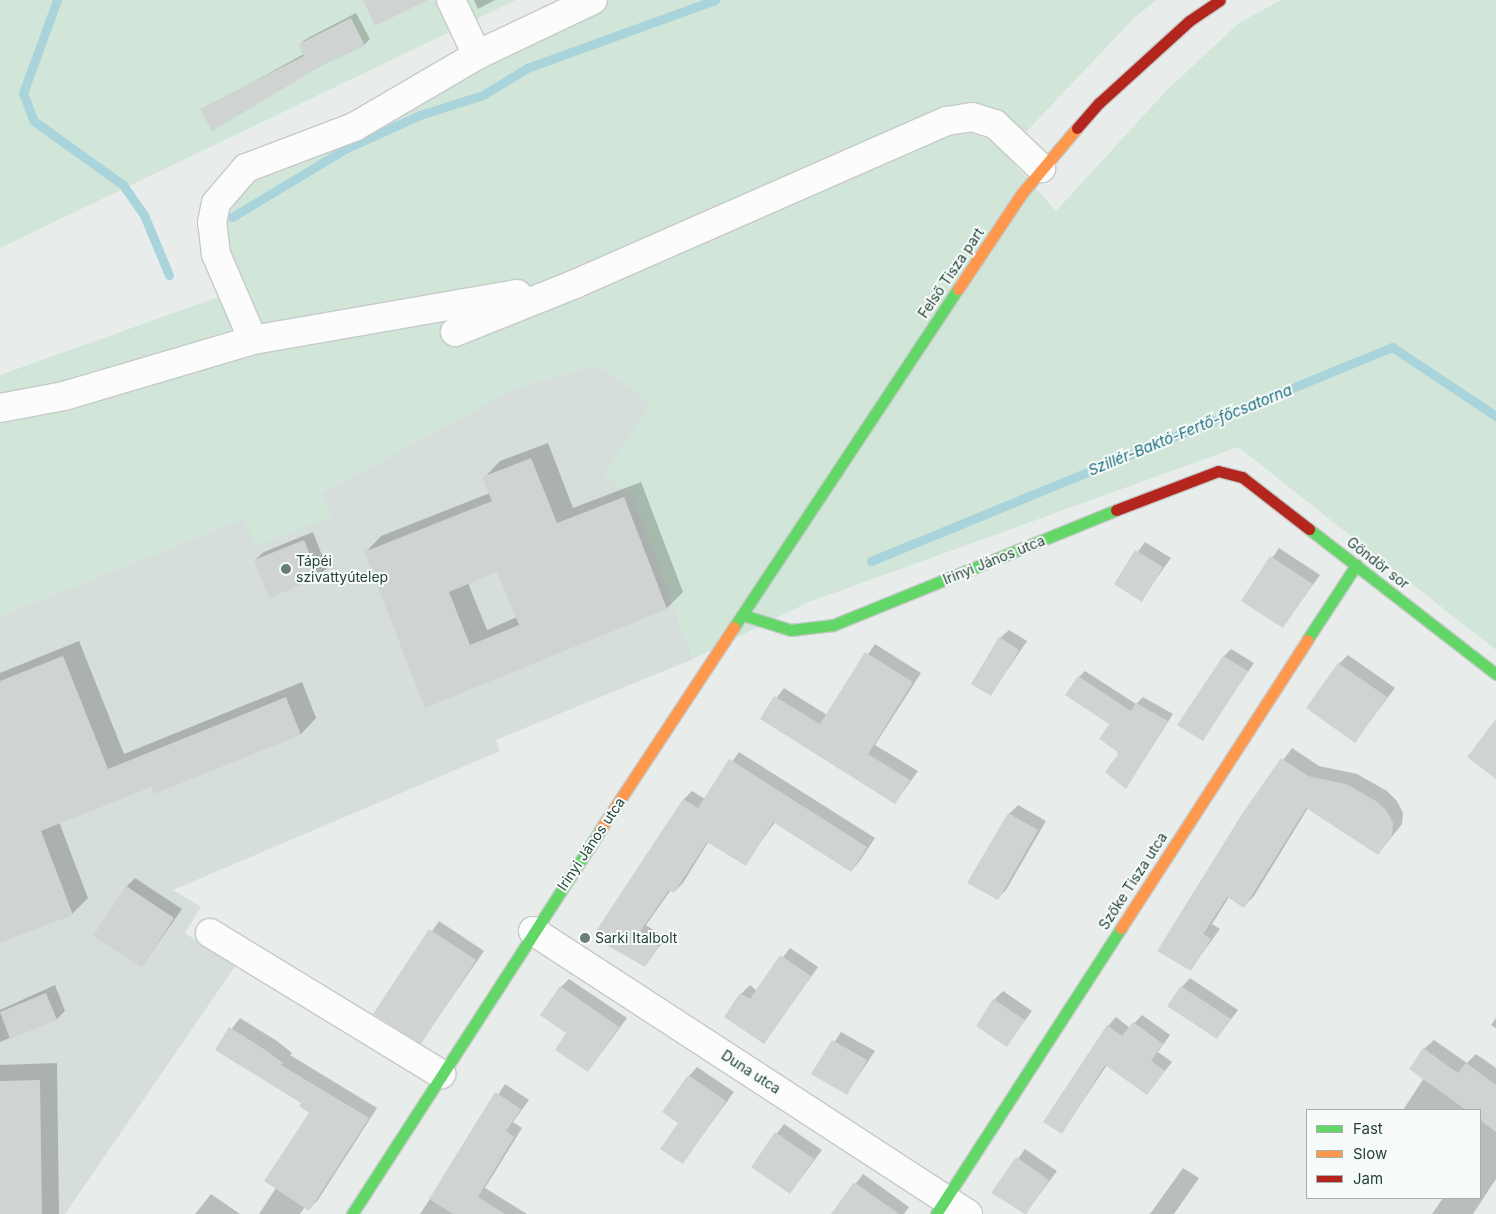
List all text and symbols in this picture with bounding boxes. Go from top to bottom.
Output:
street label: Felső Tisza part [915,225,987,321]
water label: Szillér-Baktó-Fertő-főcsatorna [1085,381,1295,479]
street label: Irinyi János utca [941,532,1047,588]
street label: Göndör sor [1344,533,1412,593]
place label: Tápéi szivattyútelep [296,553,388,586]
marker: Tápéi szivattyútelep [280,563,292,575]
street label: Irinyi János utca [554,794,628,894]
street label: Szőke Tisza utca [1095,829,1171,933]
place label: Sarki Italbolt [595,930,677,946]
marker: Sarki Italbolt [579,932,591,944]
street label: Duna utca [718,1047,784,1097]
legend [1306,1109,1481,1199]
text: Fast [1353,1119,1383,1138]
text: Slow [1353,1144,1387,1163]
text: Jam [1353,1169,1383,1188]

